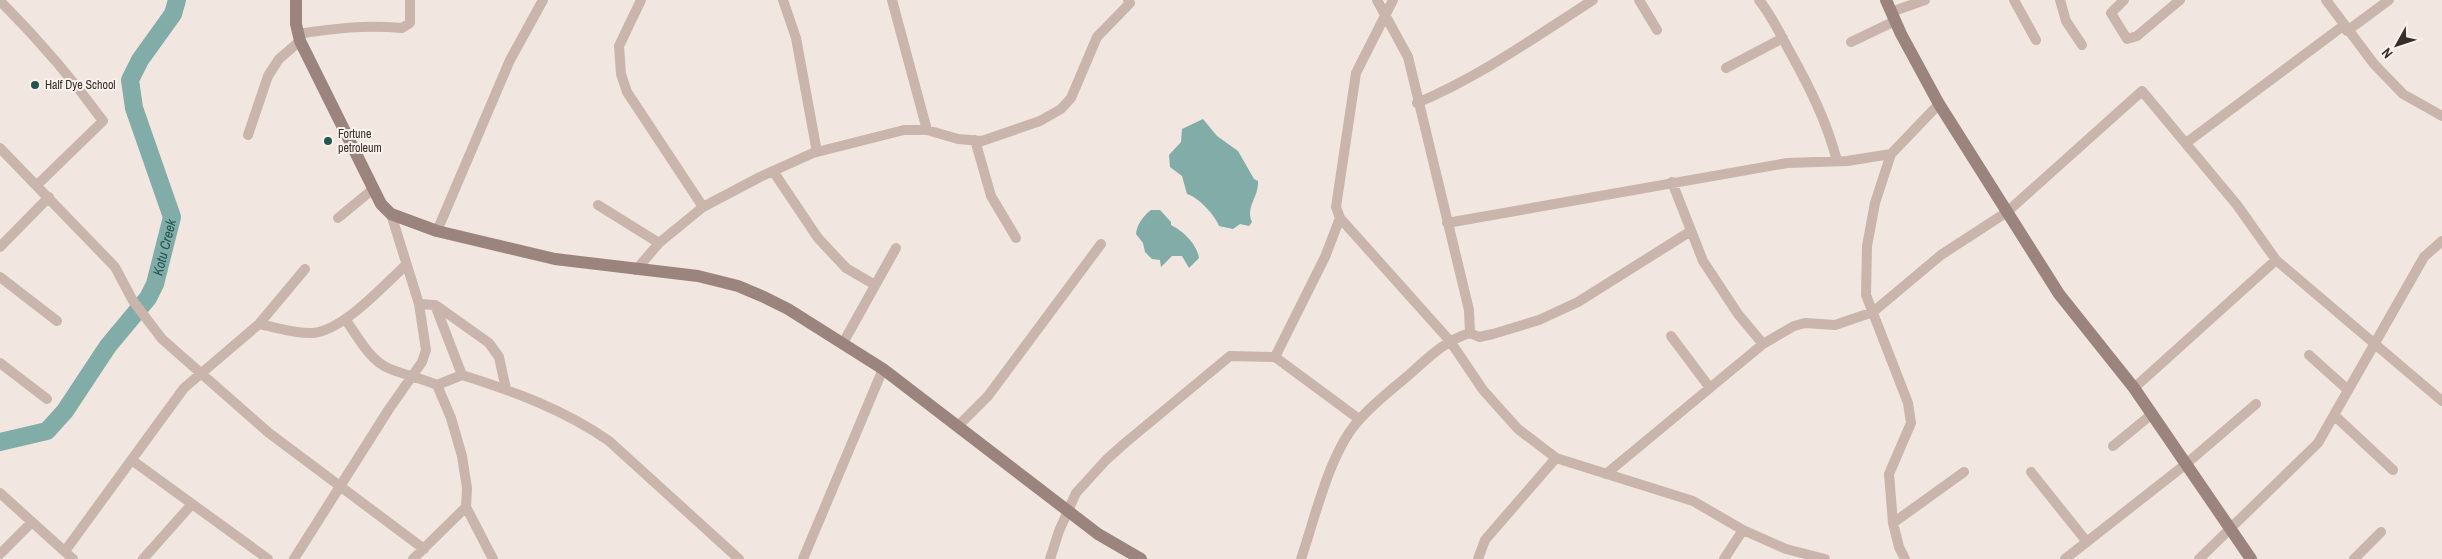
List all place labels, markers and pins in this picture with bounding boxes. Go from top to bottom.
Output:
place label: Half Dye School [45,77,116,93]
marker: Half Dye School [29,79,41,91]
place label: Fortune petroleum [338,126,382,156]
marker: Fortune petroleum [322,135,334,147]

